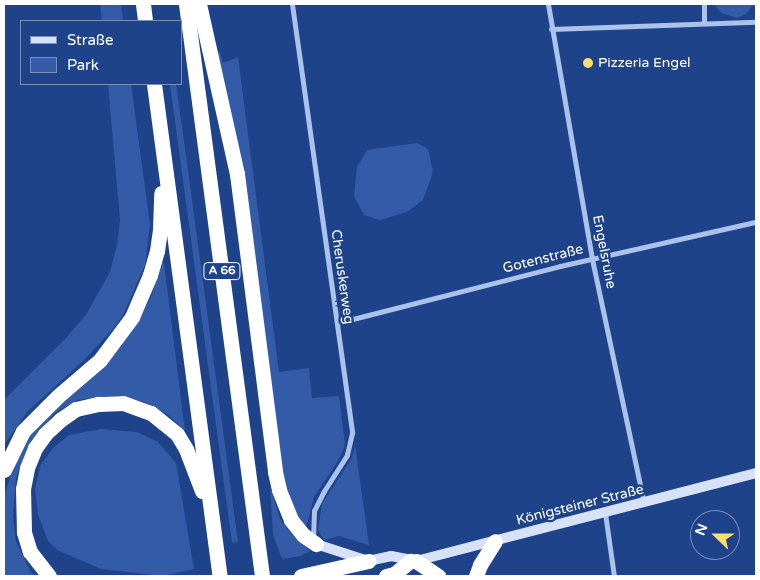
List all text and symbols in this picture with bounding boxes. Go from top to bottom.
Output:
legend [20,20,182,85]
text: Straße [67,31,113,49]
place label: Pizzeria Engel [598,55,691,71]
text: Park [67,56,99,74]
marker: Pizzeria Engel [582,57,594,69]
street label: Engelsruhe [589,214,619,290]
street label: Cheruskerweg [327,229,357,325]
street label: Gotenstraße [501,241,585,277]
road number: A 66 [203,262,241,280]
street label: Königsteiner Straße [514,481,646,529]
north arrow [690,510,740,560]
text: N [692,521,712,538]

